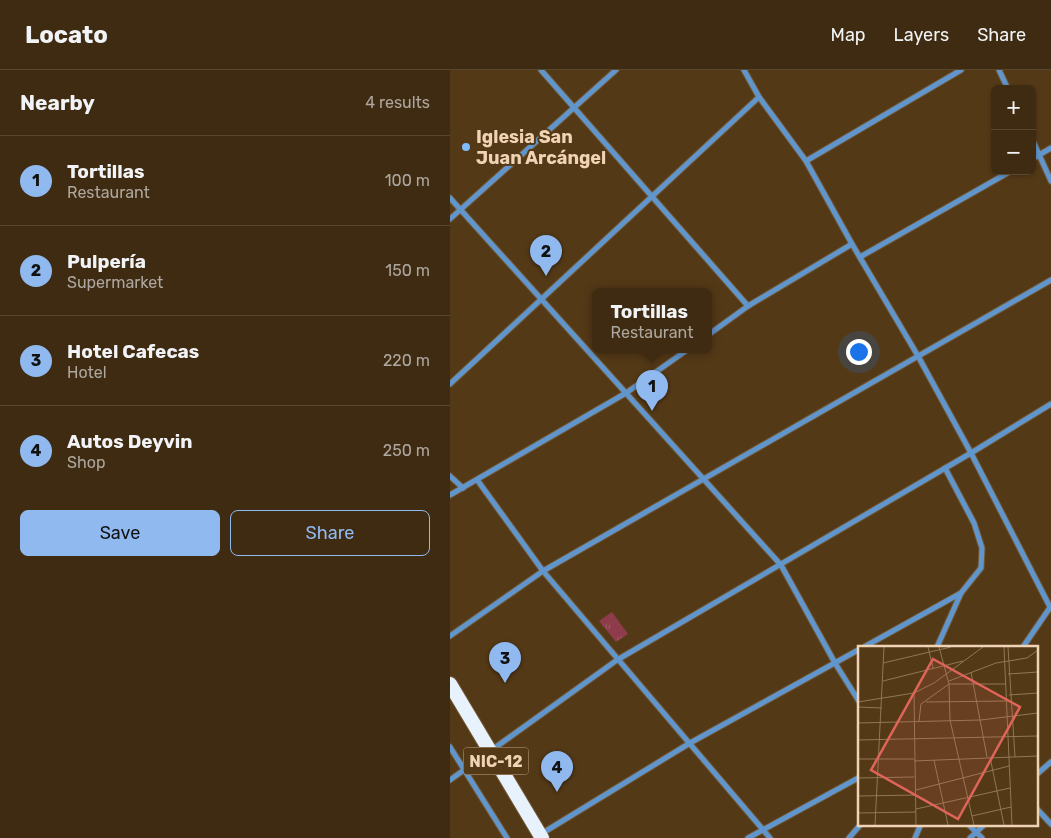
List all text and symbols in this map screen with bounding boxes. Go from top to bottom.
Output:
text: Locato [25,21,108,49]
text: Map [831,24,866,46]
text: Layers [894,24,949,46]
text: Share [977,24,1026,46]
map controls [991,85,1036,175]
button: + [991,85,1036,130]
text: Nearby [20,90,95,115]
text: 4 results [365,93,430,112]
place label: Iglesia San Juan Arcángel [476,126,606,169]
button: − [991,130,1036,175]
marker: Iglesia San Juan Arcángel [460,141,472,153]
text: Tortillas [67,160,144,183]
text: 1 [32,171,40,190]
text: 100 m [385,171,430,190]
text: Restaurant [67,183,150,202]
pin: 2 [530,235,562,276]
text: Pulpería [67,250,146,273]
text: 2 [31,261,41,280]
text: 150 m [385,261,430,280]
text: Supermarket [67,273,163,292]
popup [592,288,712,353]
text: Tortillas [611,300,688,323]
text: Restaurant [611,323,693,342]
your location [846,339,872,365]
text: Hotel Cafecas [67,340,199,363]
text: 3 [31,351,41,370]
text: 220 m [383,351,430,370]
text: Hotel [67,363,107,382]
pin: 1 [636,370,668,411]
text: Autos Deyvin [67,430,192,453]
text: 4 [31,441,41,460]
text: 250 m [383,441,430,460]
text: Shop [67,453,105,472]
button: Save [20,510,220,556]
button: Share [230,510,430,556]
pin: 3 [489,642,521,683]
inset map [858,646,1038,826]
road number: NIC-12 [463,748,528,774]
pin: 4 [541,751,573,792]

